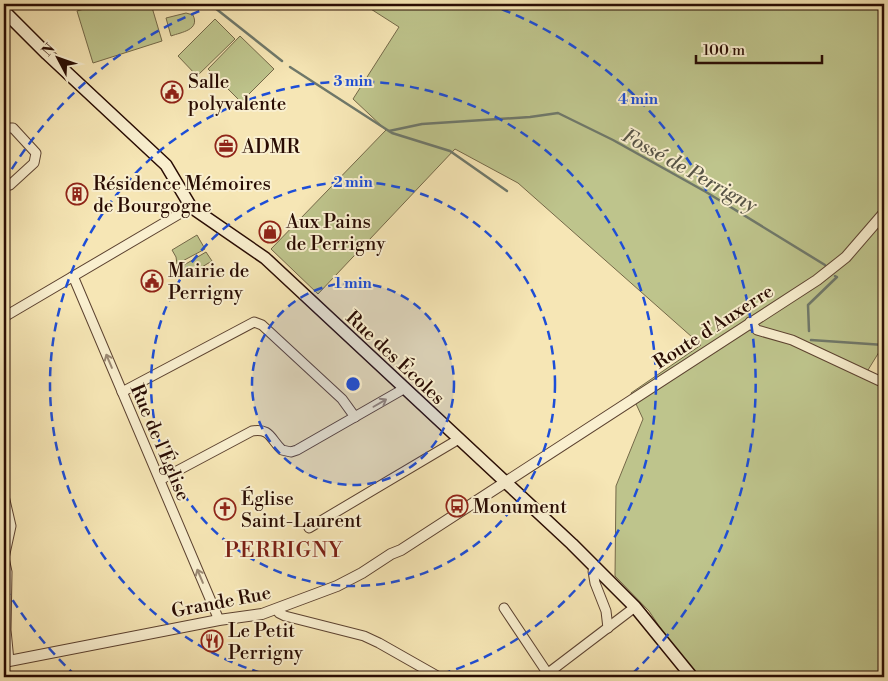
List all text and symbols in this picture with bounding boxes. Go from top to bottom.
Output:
north arrow [32,32,82,82]
scale bar [696,32,822,64]
text: N [39,40,59,60]
text: 100 m [703,41,745,60]
place label: Salle polyvalente [188,70,286,116]
text: 3 min [333,72,373,91]
public building icon: Salle polyvalente [160,80,184,104]
text: 4 min [618,90,659,109]
water label: Fossé de Perrigny [617,124,762,219]
office icon: ADMR [214,134,238,158]
place label: ADMR [241,135,301,159]
place label: Résidence Mémoires de Bourgogne [93,172,271,218]
text: 2 min [333,173,373,192]
building icon: Résidence Mémoires de Bourgogne [65,182,89,206]
place label: Aux Pains de Perrigny [285,210,386,256]
shop icon: Aux Pains de Perrigny [258,220,282,244]
place label: Mairie de Perrigny [168,259,249,305]
public building icon: Mairie de Perrigny [140,269,164,293]
text: 1 min [334,274,372,293]
street label: Route d'Auxerre [649,279,778,375]
street label: Rue des Écoles [341,305,451,410]
one-way arrow [104,354,113,369]
centre of rings [344,375,362,393]
street label: Rue de l'Église [125,380,196,504]
one-way arrow [372,398,387,408]
place label: Église Saint-Laurent [241,486,362,533]
bus stop icon: Monument [445,494,469,518]
place label: Monument [473,495,567,519]
church icon: Église Saint-Laurent [213,497,237,521]
district label: PERRIGNY [225,538,344,564]
one-way arrow [195,568,204,583]
street label: Grande Rue [169,581,273,623]
place label: Le Petit Perrigny [228,619,304,665]
restaurant icon: Le Petit Perrigny [200,629,224,653]

